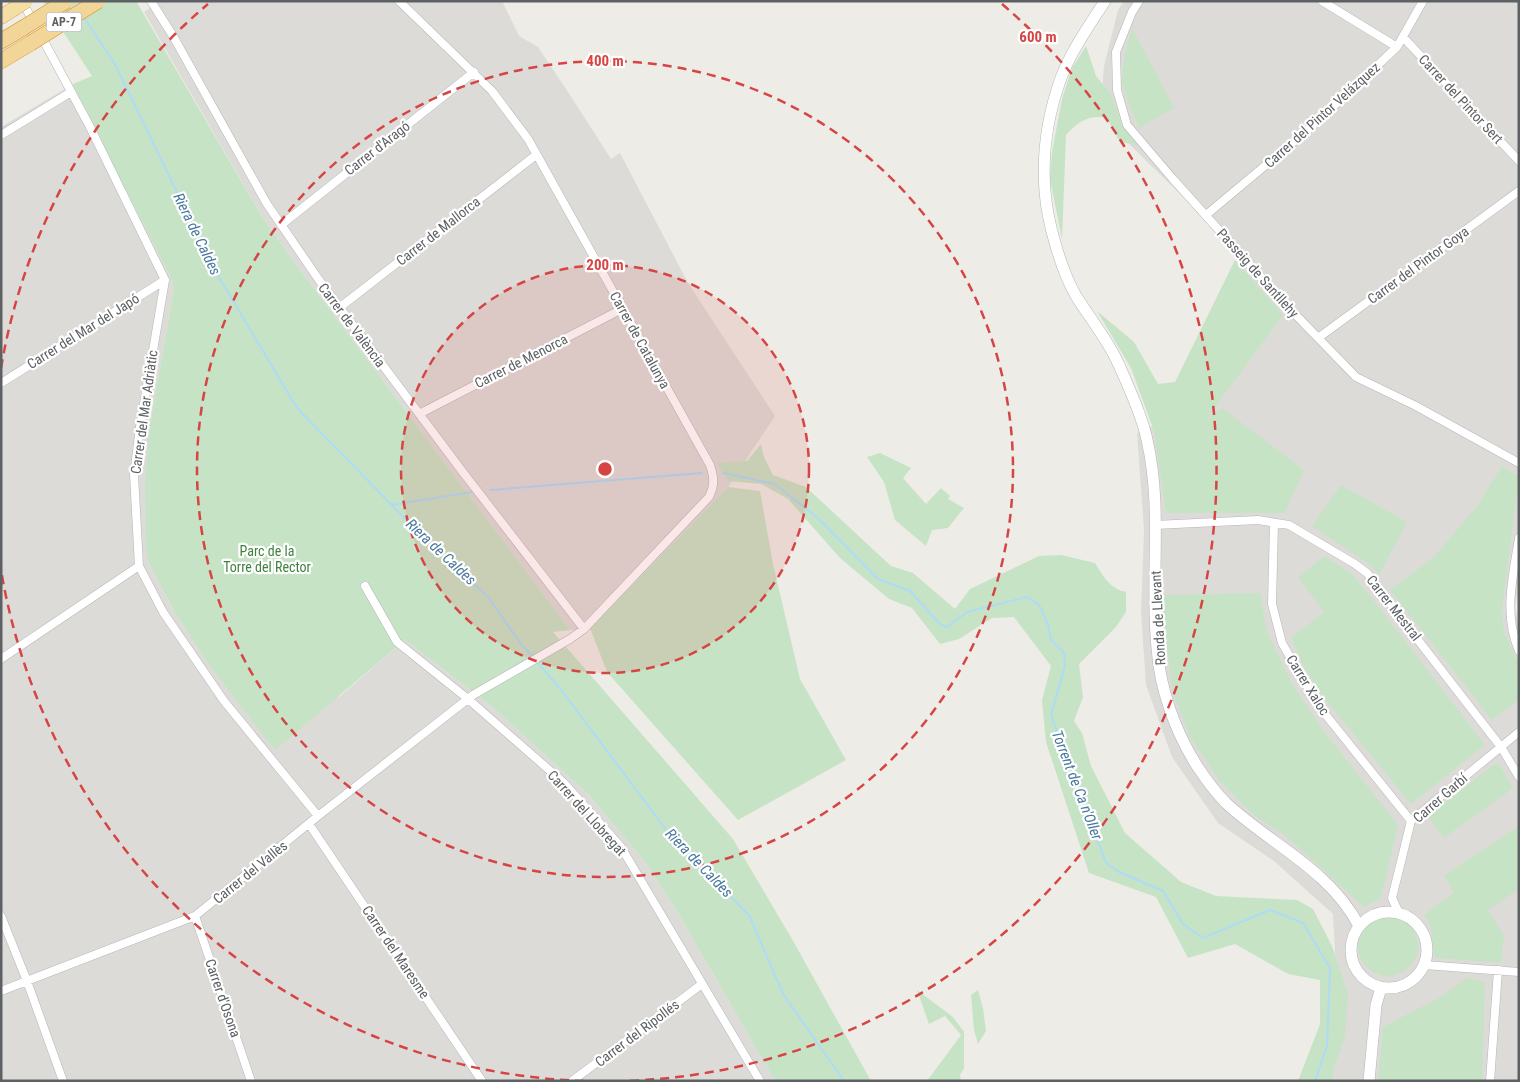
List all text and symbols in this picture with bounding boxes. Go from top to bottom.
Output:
road number: AP-7 [46,13,82,32]
text: 600 m [1019,28,1057,46]
street label: Carrer del Pintor Sert [1416,51,1506,147]
text: 400 m [586,52,624,70]
street label: Carrer del Pintor Velázquez [1261,59,1383,171]
street label: Carrer d'Aragó [341,118,413,178]
water label: Riera de Caldes [169,190,225,278]
street label: Carrer de Mallorca [393,193,483,269]
street label: Carrer del Pintor Goya [1364,223,1472,307]
street label: Passeig de Santllehy [1214,225,1302,321]
text: 200 m [586,256,624,274]
street label: Carrer de València [315,280,389,370]
street label: Carrer de Catalunya [607,289,673,391]
street label: Carrer del Mar del Japó [24,290,142,372]
street label: Carrer de Menorca [472,331,570,391]
street label: Carrer del Mar Adriàtic [127,349,161,475]
centre of rings [596,460,614,478]
water label: Riera de Caldes [402,515,480,589]
park label: Parc de la Torre del Rector [223,543,311,575]
street label: Ronda de Llevant [1148,570,1168,666]
street label: Carrer Mestral [1363,572,1425,644]
street label: Carrer Xaloc [1283,652,1333,718]
water label: Torrent de Ca n'Oller [1048,728,1106,843]
street label: Carrer del Llobregat [544,767,630,859]
street label: Carrer Garbí [1410,770,1471,826]
water label: Riera de Caldes [662,825,737,902]
street label: Carrer del Vallès [210,837,290,907]
street label: Carrer del Maresme [359,903,433,1002]
street label: Carrer d'Osona [202,957,244,1039]
street label: Carrer del Ripollés [592,996,682,1070]

